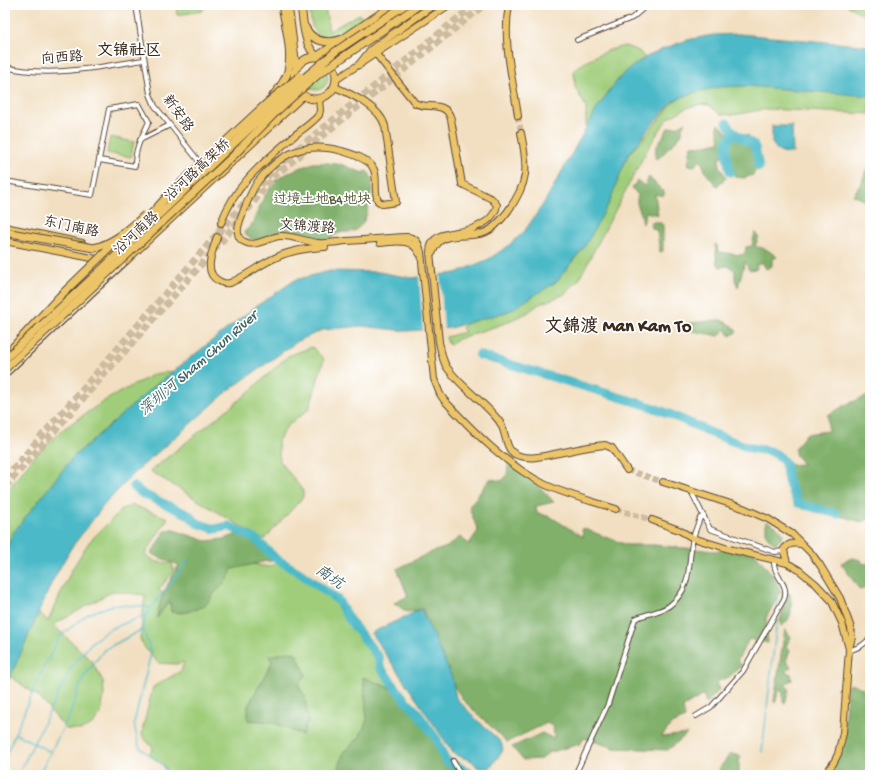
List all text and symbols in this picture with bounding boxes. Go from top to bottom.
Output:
district label: 文锦社区 [97,41,161,62]
street label: 向西路 [40,48,84,69]
street label: 新安路 [158,91,197,136]
street label: 沿河路高架桥 [161,135,235,206]
park label: 过境土地B4地块 [273,192,371,209]
street label: 沿河南路 [110,208,163,259]
street label: 东门南路 [42,213,100,242]
street label: 文锦渡路 [278,217,336,238]
water label: 深圳河 Sham Chun River [136,306,264,420]
district label: 文錦渡 Man Kam To [545,316,692,338]
water label: 南坑 [312,561,349,595]

